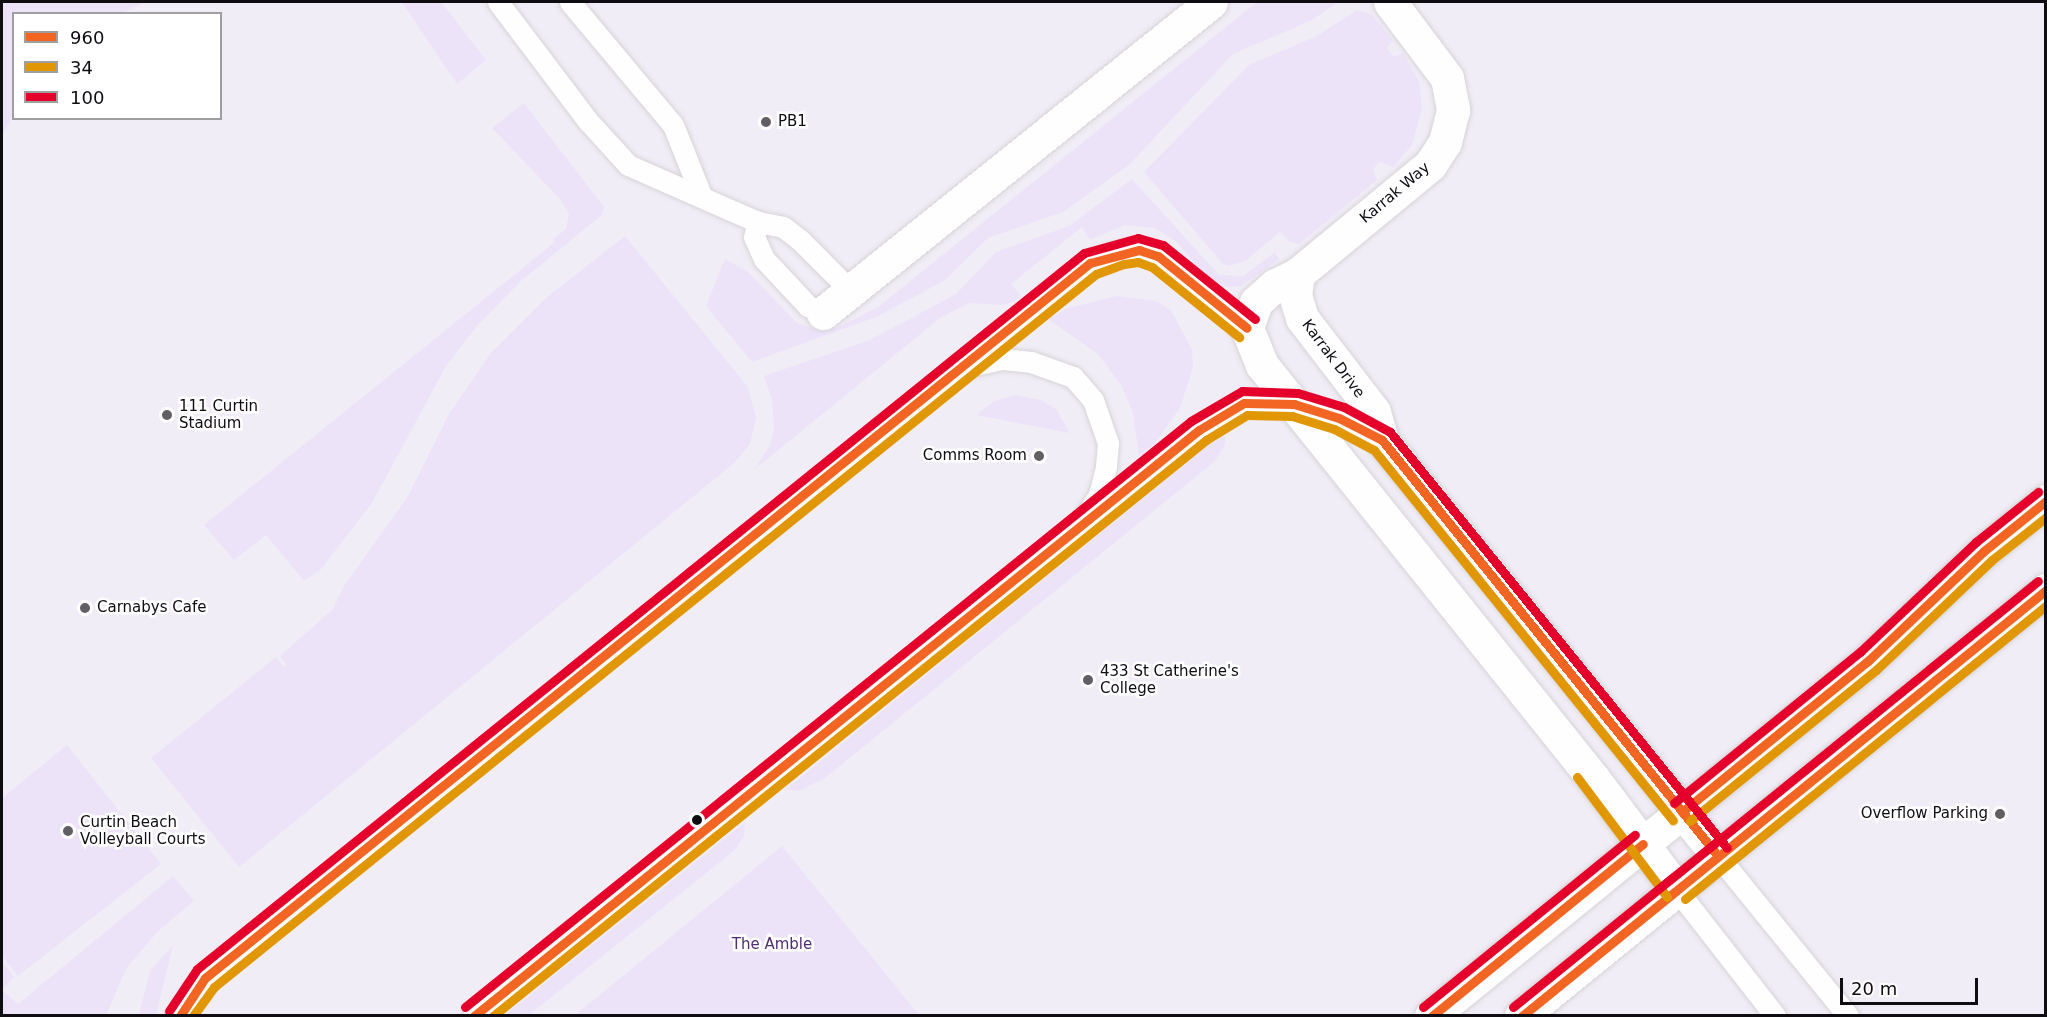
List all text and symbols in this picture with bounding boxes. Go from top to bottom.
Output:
legend [12,12,222,120]
text: 960 [70,27,104,48]
text: 34 [70,57,93,78]
text: 100 [70,87,104,108]
place label: PB1 [778,113,807,131]
marker: PB1 [759,115,773,129]
street label: Karrak Way [1356,159,1434,227]
street label: Karrak Drive [1298,316,1368,402]
place label: 111 Curtin Stadium [179,397,258,432]
marker: 111 Curtin Stadium [160,408,174,422]
place label: Comms Room [923,447,1027,465]
marker: Comms Room [1032,449,1046,463]
place label: Carnabys Cafe [97,599,206,617]
marker: Carnabys Cafe [78,601,92,615]
place label: 433 St Catherine's College [1100,662,1239,697]
marker: 433 St Catherine's College [1081,673,1095,687]
place label: Overflow Parking [1861,805,1988,823]
marker: Overflow Parking [1993,807,2007,821]
place label: Curtin Beach Volleyball Courts [80,813,206,848]
unlabelled marker [691,814,703,826]
marker: Curtin Beach Volleyball Courts [61,824,75,838]
park label: The Amble [732,936,812,954]
scale bar [1843,966,1981,1004]
text: 20 m [1851,978,1897,999]

